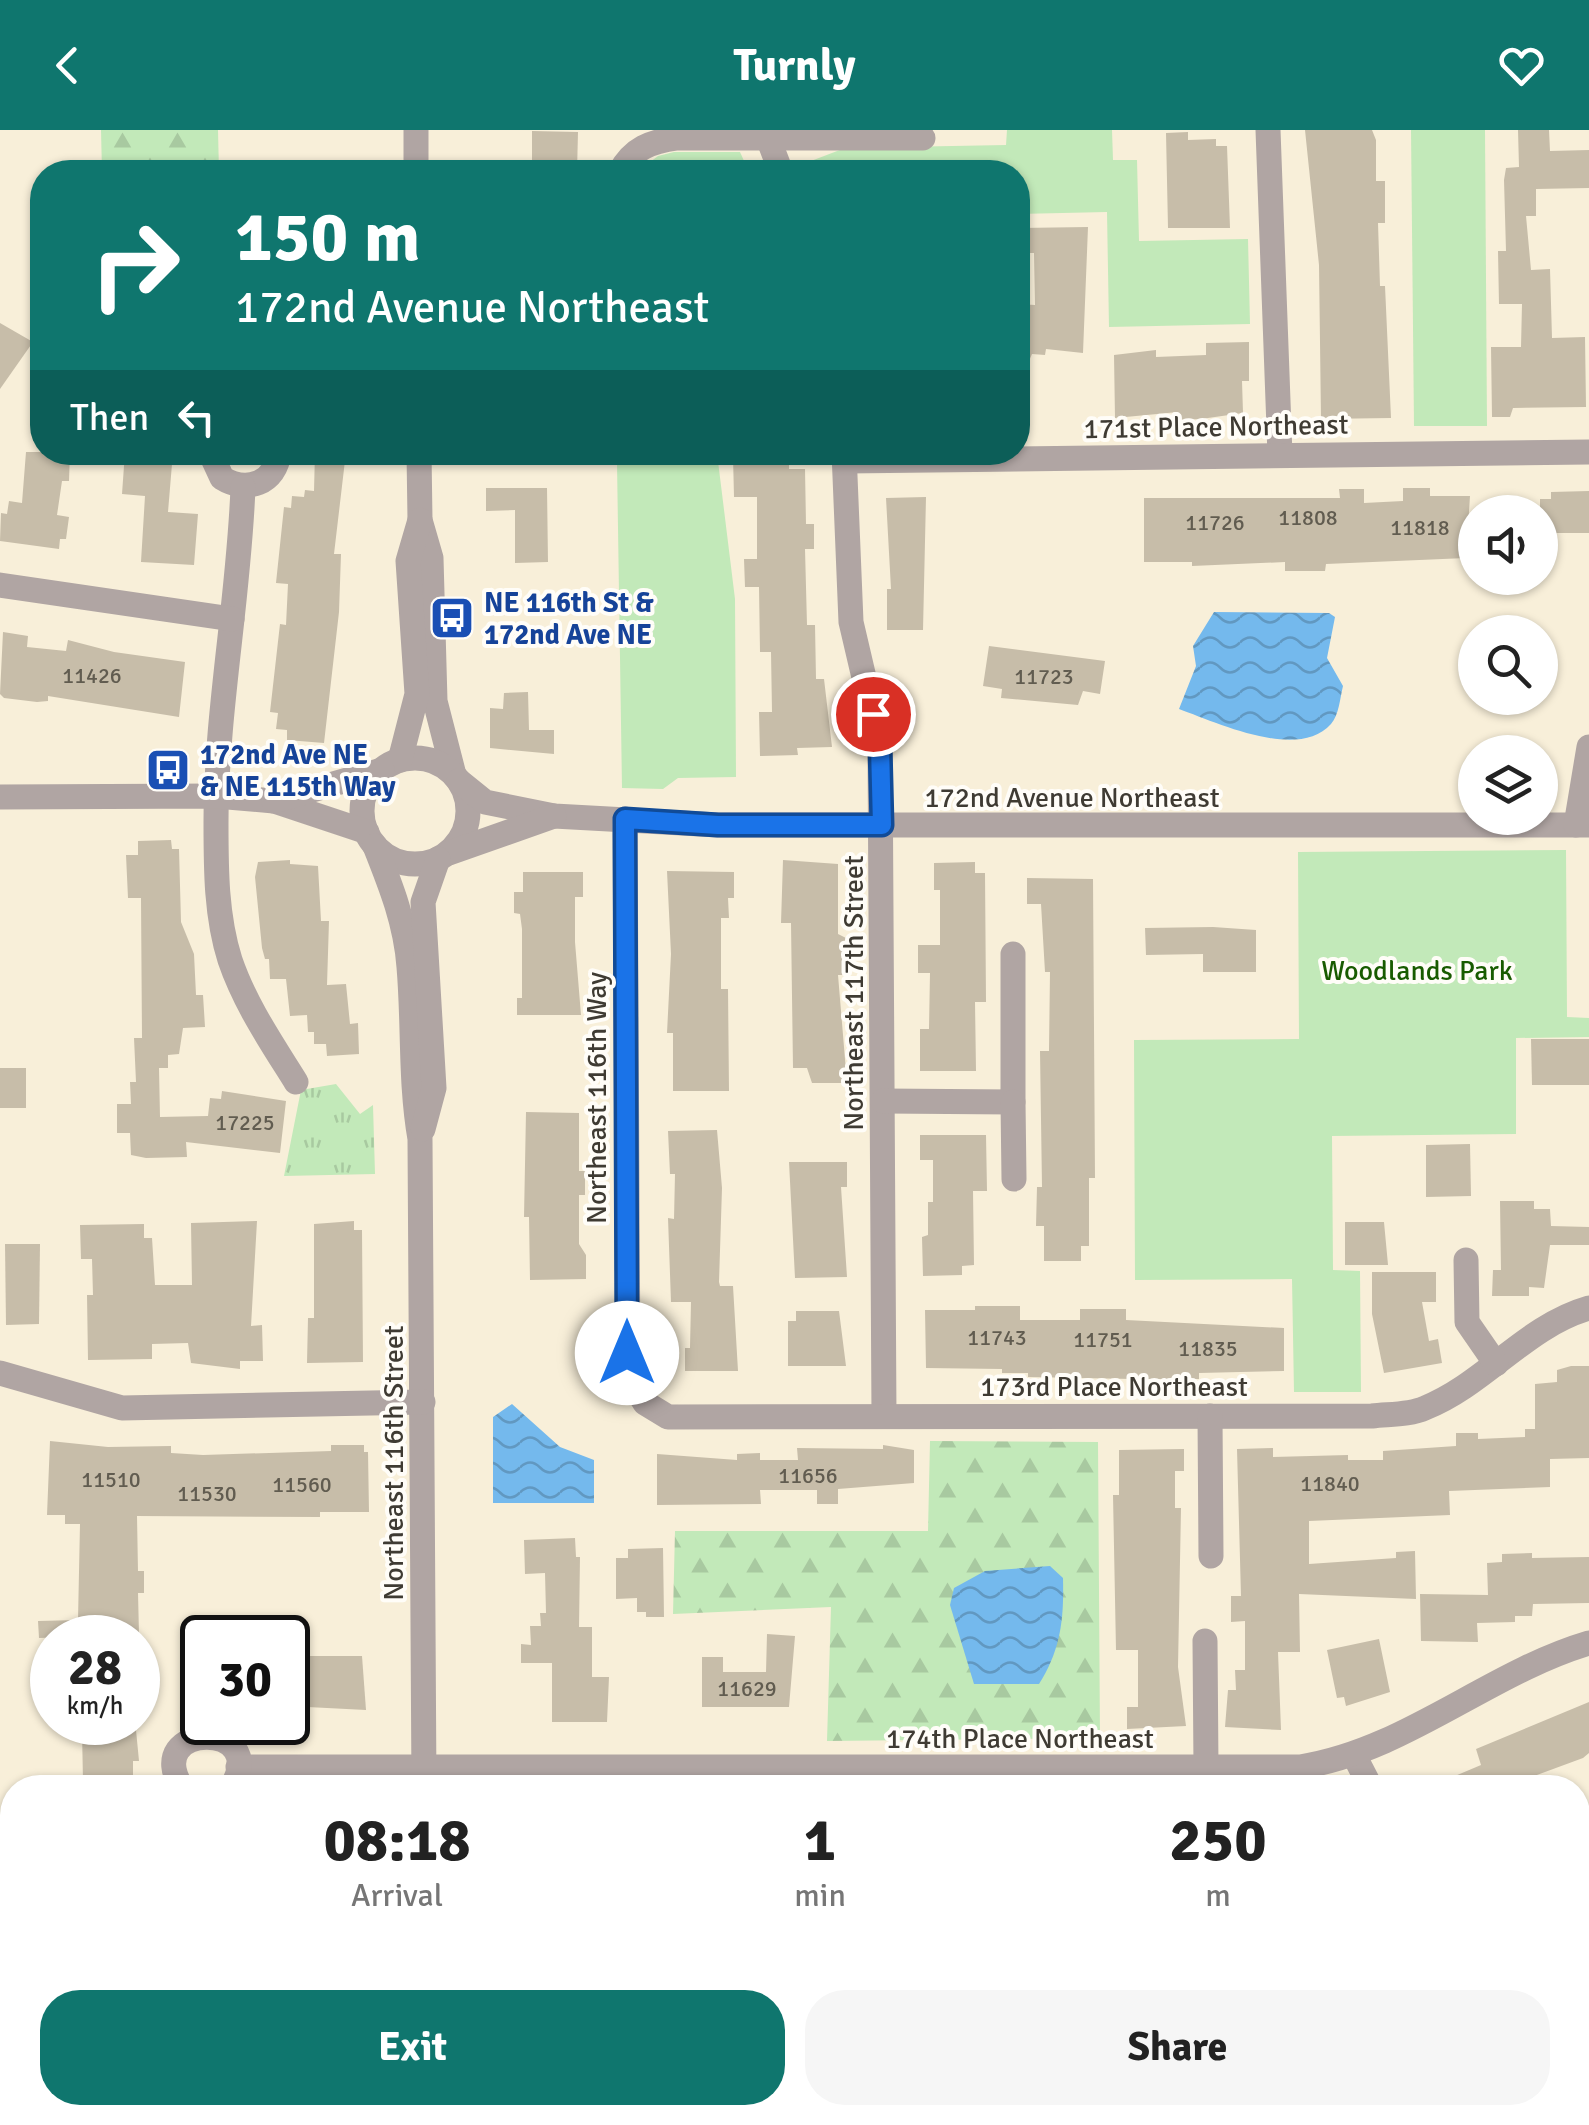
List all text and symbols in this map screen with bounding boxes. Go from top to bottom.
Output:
icon: back [40,38,95,93]
text: Turnly [733,38,856,93]
icon: heart [1494,38,1549,93]
text: 150 m [235,194,420,280]
icon: right [70,200,200,330]
text: 172nd Avenue Northeast [235,280,709,335]
icon: left [169,390,224,445]
text: Then [70,394,149,441]
street label: 171st Place Northeast [1083,408,1349,446]
map controls [1458,495,1558,835]
button: sound [1458,495,1558,595]
house number: 11808 [1278,504,1338,531]
house number: 11726 [1185,509,1245,536]
house number: 11818 [1390,514,1450,541]
place label: NE 116th St & 172nd Ave NE [484,586,654,652]
bus stop icon: NE 116th St & 172nd Ave NE [429,595,475,641]
button: search [1458,615,1558,715]
house number: 11426 [62,662,122,689]
house number: 11723 [1014,663,1074,690]
pin [831,672,916,757]
icon: arrive [846,687,901,742]
button: layers [1458,735,1558,835]
place label: 172nd Ave NE & NE 115th Way [200,738,396,804]
bus stop icon: 172nd Ave NE & NE 115th Way [145,747,191,793]
street label: 172nd Avenue Northeast [924,781,1220,815]
street label: Northeast 117th Street [837,855,871,1131]
park label: Woodlands Park [1321,954,1513,988]
street label: Northeast 116th Way [580,972,614,1224]
house number: 17225 [215,1109,275,1136]
position arrow [575,1301,679,1405]
house number: 11743 [967,1324,1027,1351]
street label: Northeast 116th Street [377,1325,411,1601]
house number: 11751 [1073,1326,1133,1353]
house number: 11835 [1178,1335,1238,1362]
street label: 173rd Place Northeast [980,1370,1248,1404]
house number: 11656 [778,1462,838,1489]
house number: 11510 [81,1466,141,1493]
house number: 11840 [1300,1470,1360,1497]
house number: 11560 [272,1471,332,1498]
house number: 11530 [177,1480,237,1507]
speed limit sign: 30 [180,1615,310,1745]
text: 28 [68,1637,122,1699]
house number: 11629 [717,1675,777,1702]
text: km/h [67,1690,123,1721]
street label: 174th Place Northeast [886,1722,1154,1756]
text: 08:18 [323,1804,471,1878]
text: 1 [804,1804,836,1878]
text: 250 [1169,1804,1267,1878]
text: Arrival [351,1876,443,1915]
text: min [794,1876,846,1915]
text: m [1205,1876,1231,1915]
button: Exit [40,1990,785,2105]
button: Share [805,1990,1550,2105]

